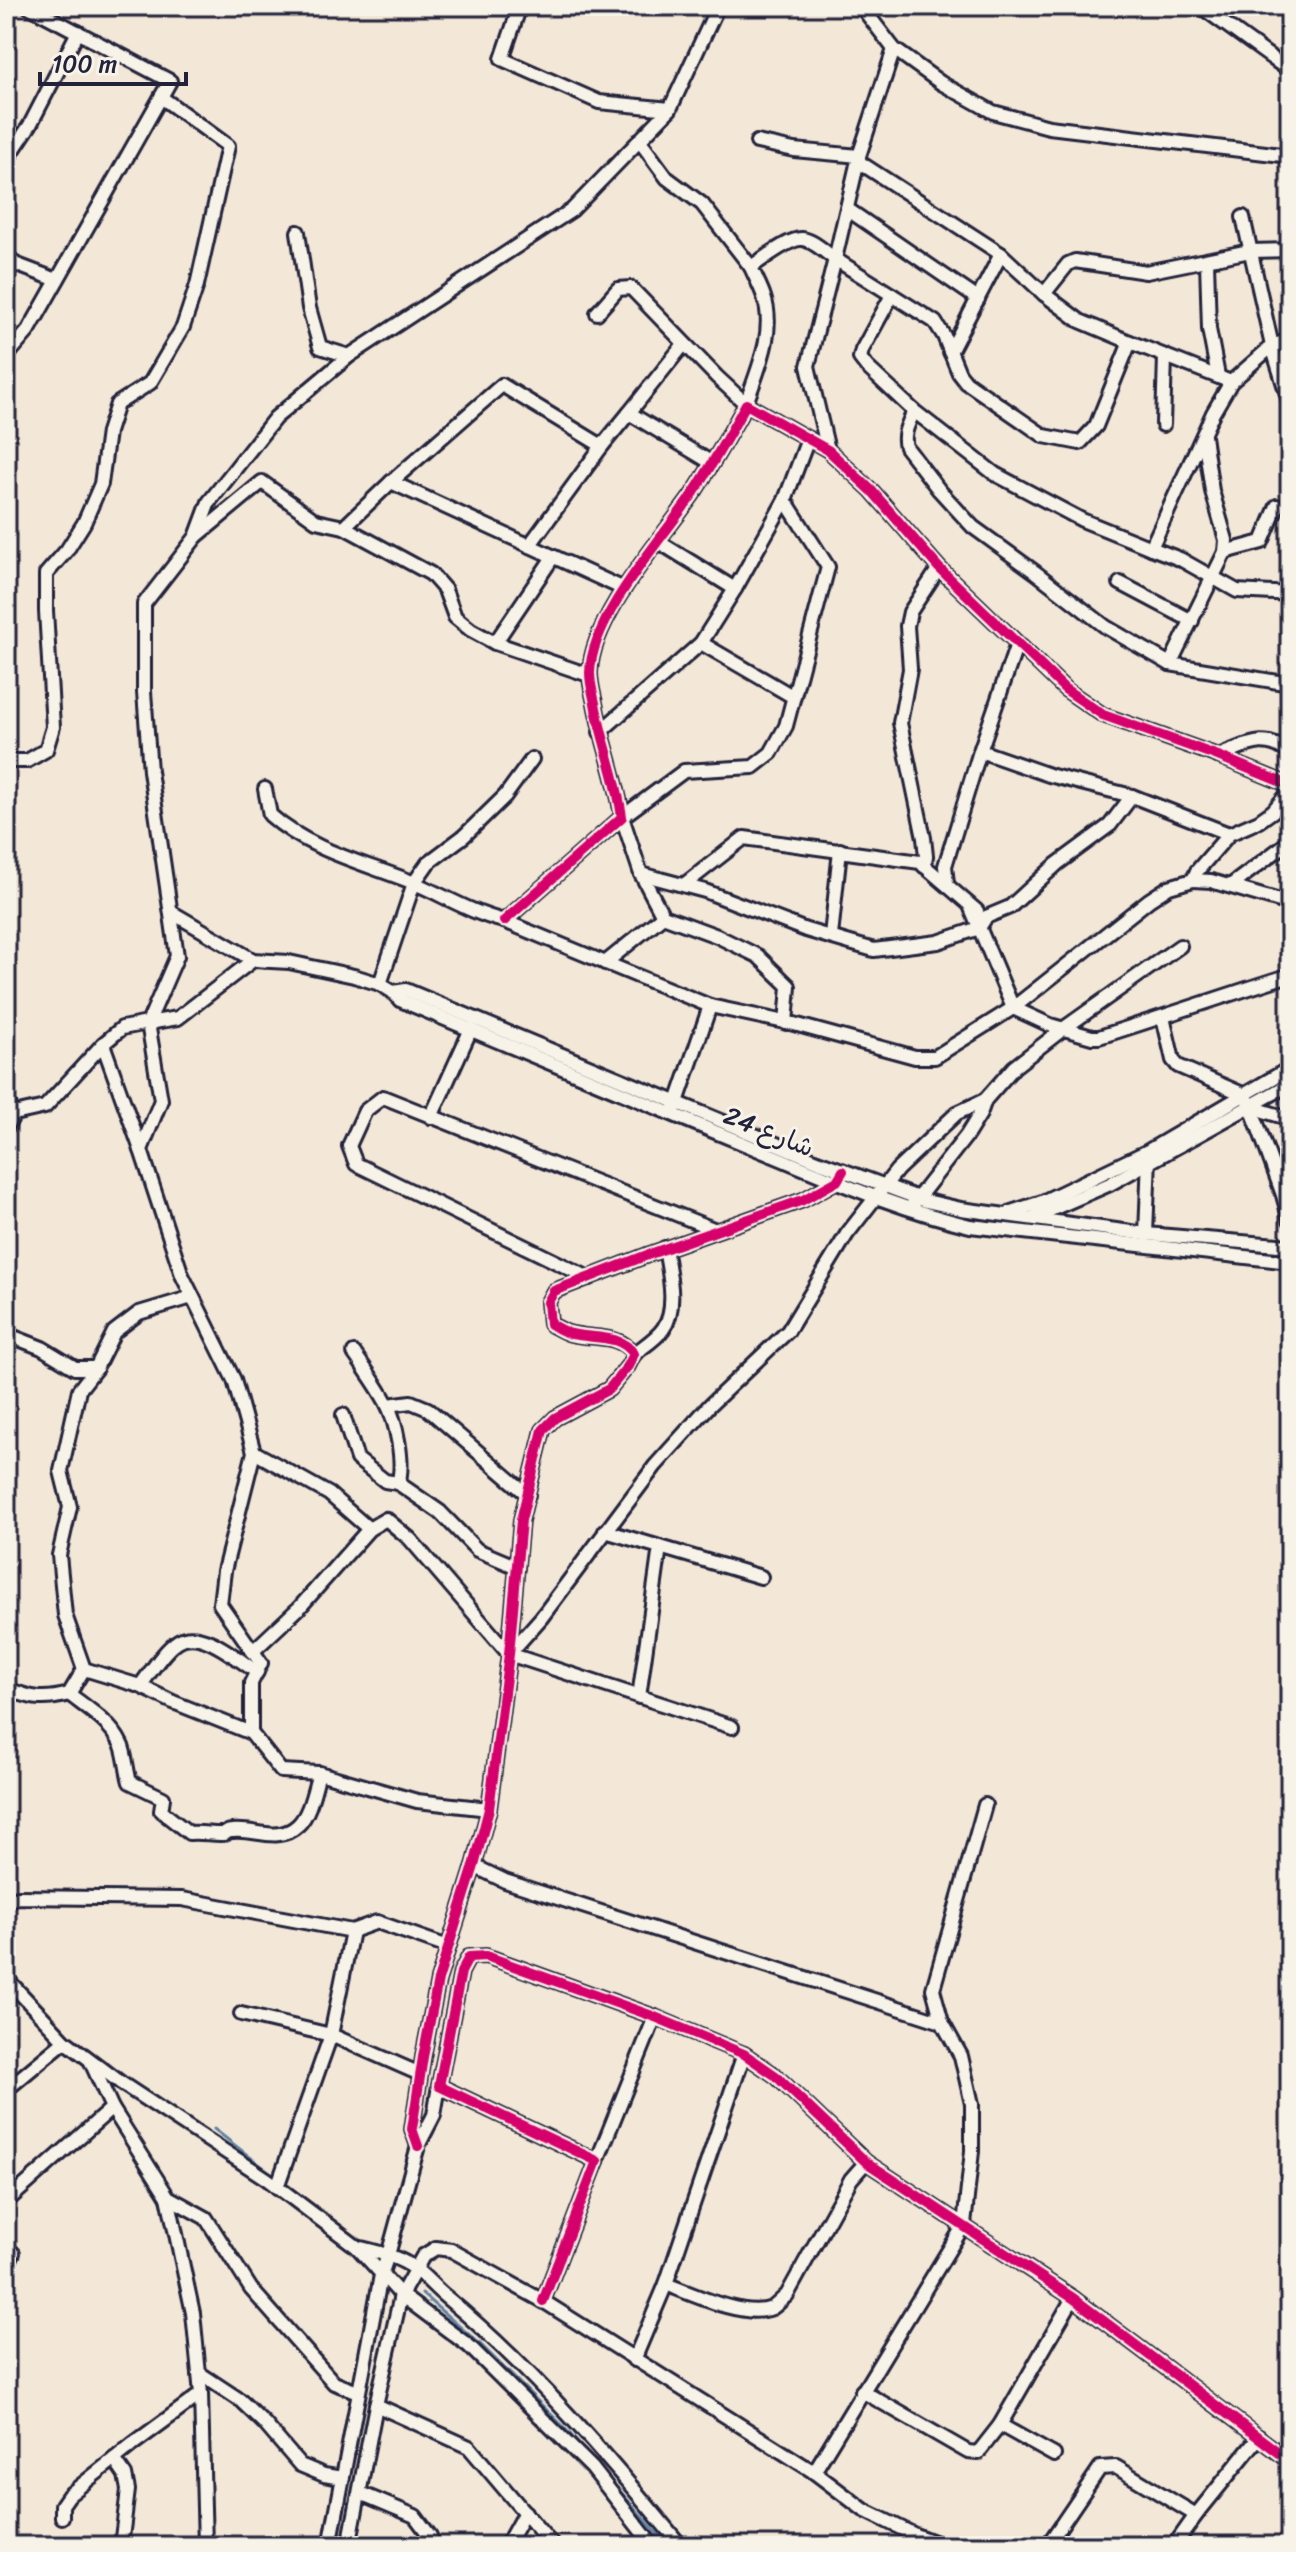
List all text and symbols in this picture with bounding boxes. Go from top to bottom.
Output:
scale bar [40,36,186,86]
text: 100 m [52,43,117,85]
street label: شارع 24 [717,1092,821,1170]

